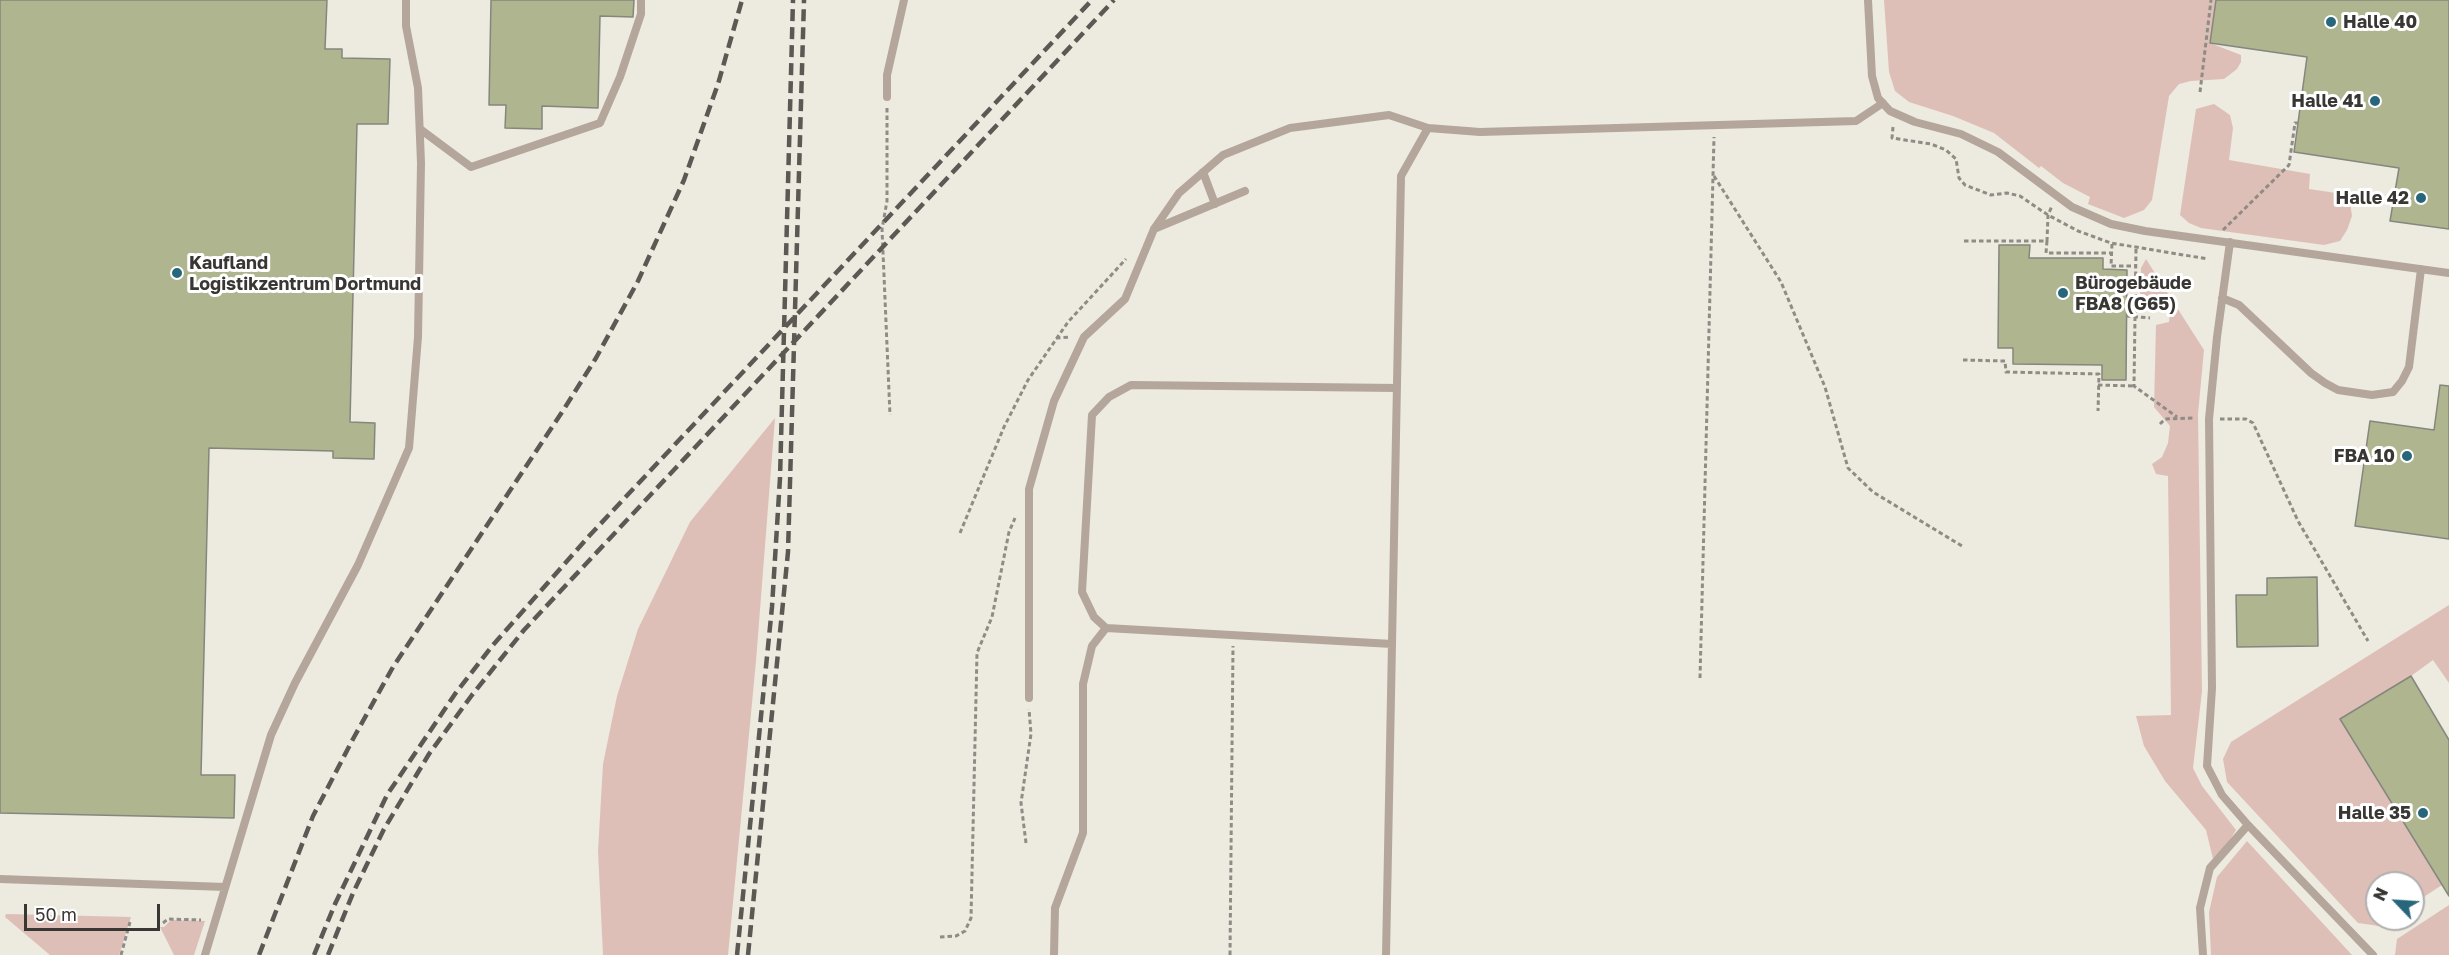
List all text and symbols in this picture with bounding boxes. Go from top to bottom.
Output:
place label: Halle 40 [2343,11,2417,33]
marker: Halle 40 [2324,15,2338,29]
place label: Halle 41 [2291,90,2363,112]
marker: Halle 41 [2368,94,2382,108]
place label: Halle 42 [2336,187,2409,209]
marker: Halle 42 [2414,191,2428,205]
place label: Kaufland Logistikzentrum Dortmund [189,252,421,294]
marker: Kaufland Logistikzentrum Dortmund [170,266,184,280]
place label: Bürogebäude FBA8 (G65) [2075,272,2192,314]
marker: Bürogebäude FBA8 (G65) [2056,286,2070,300]
place label: FBA 10 [2334,445,2395,467]
marker: FBA 10 [2400,449,2414,463]
place label: Halle 35 [2338,802,2411,824]
marker: Halle 35 [2416,806,2430,820]
north arrow [2365,871,2425,931]
text: N [2369,885,2392,904]
scale bar [27,892,164,930]
text: 50 m [35,903,77,925]

